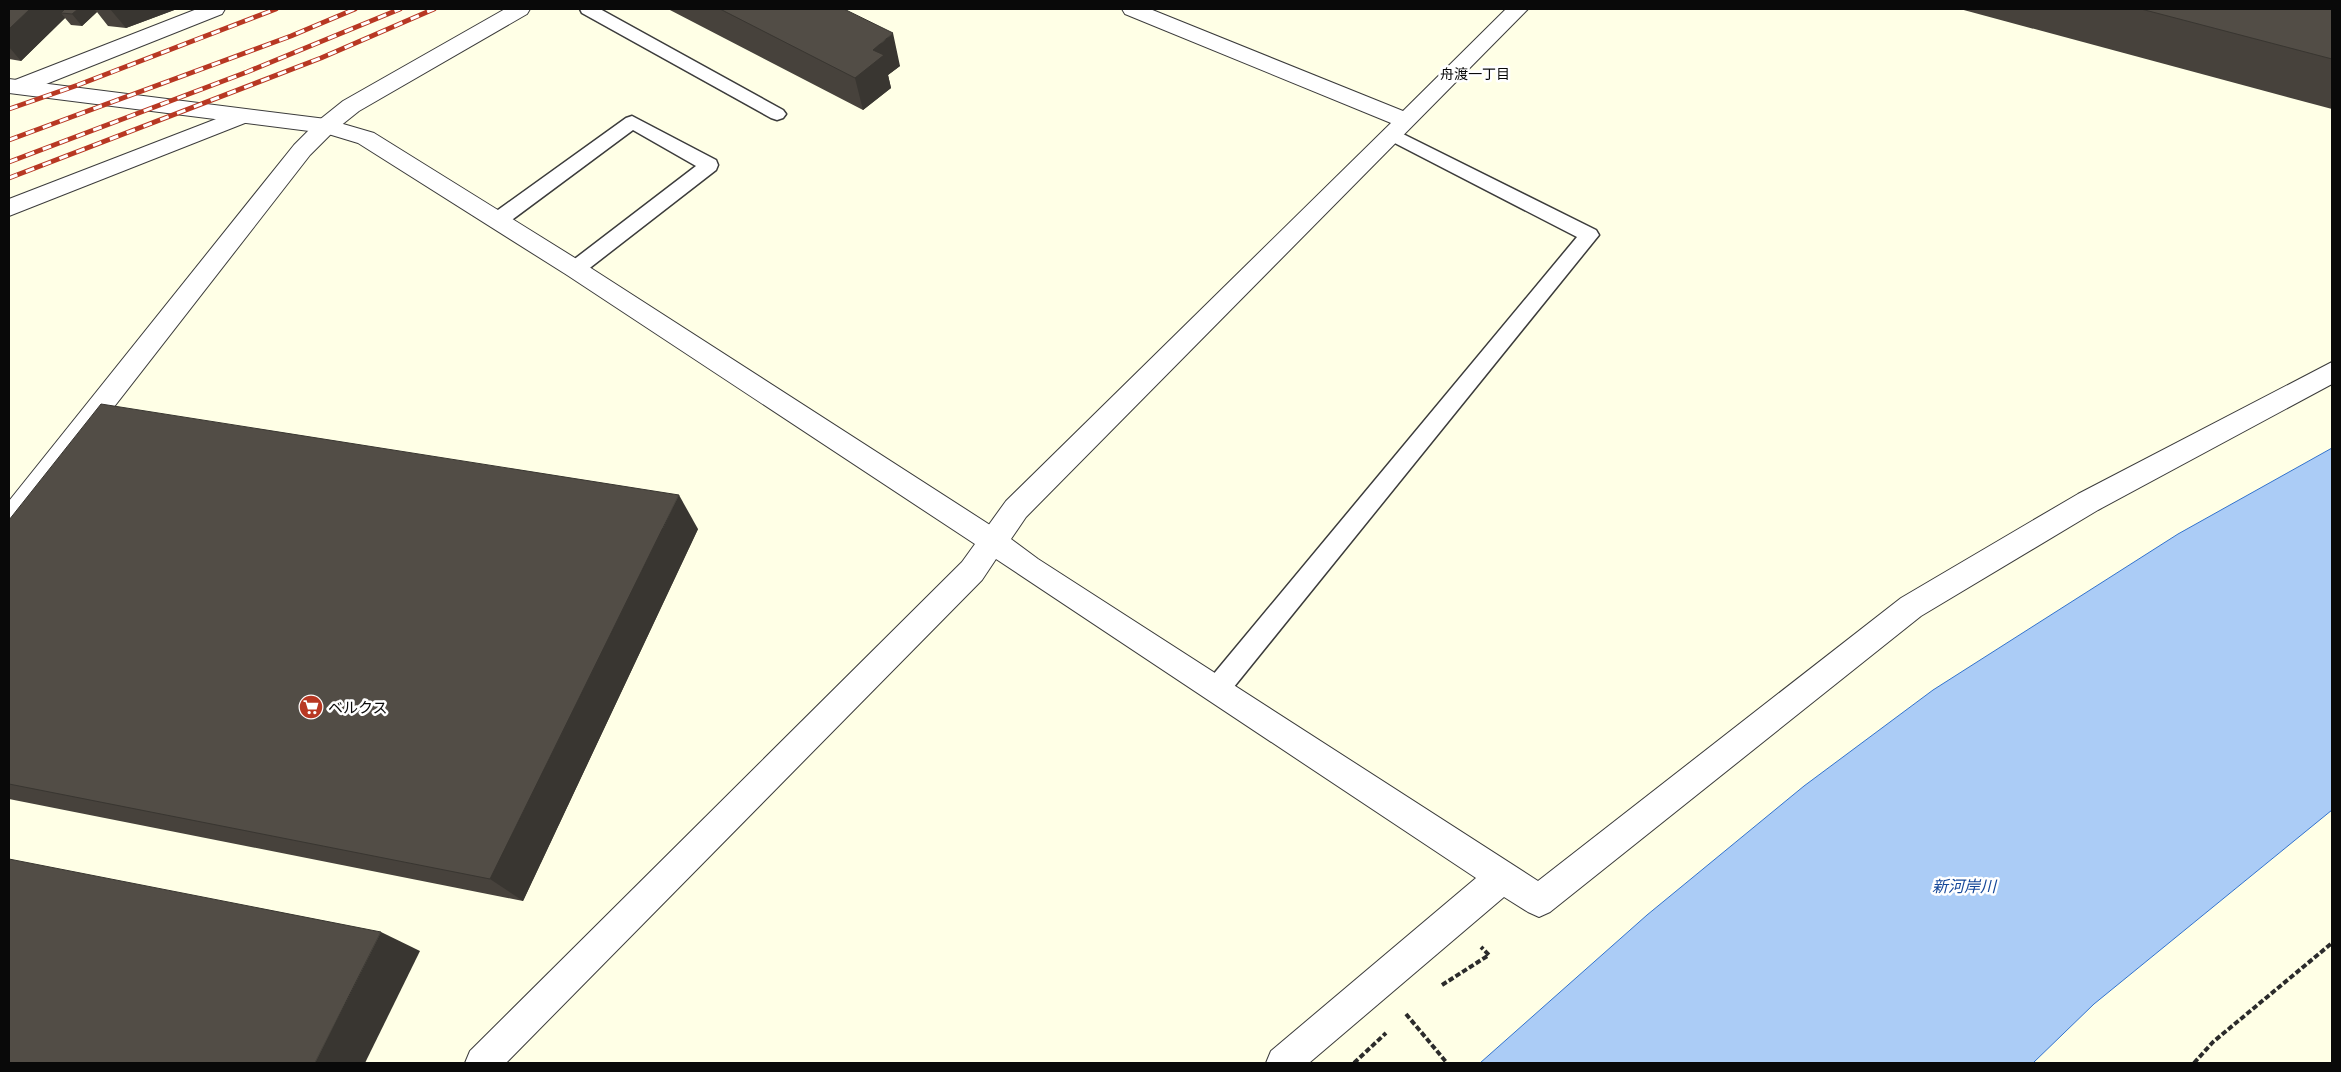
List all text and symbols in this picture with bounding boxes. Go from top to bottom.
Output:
district label: 舟渡一丁目 [1440,64,1510,83]
supermarket icon: ベルクス [298,694,324,720]
place label: ベルクス [328,697,388,717]
water label: 新河岸川 [1932,875,1998,897]

